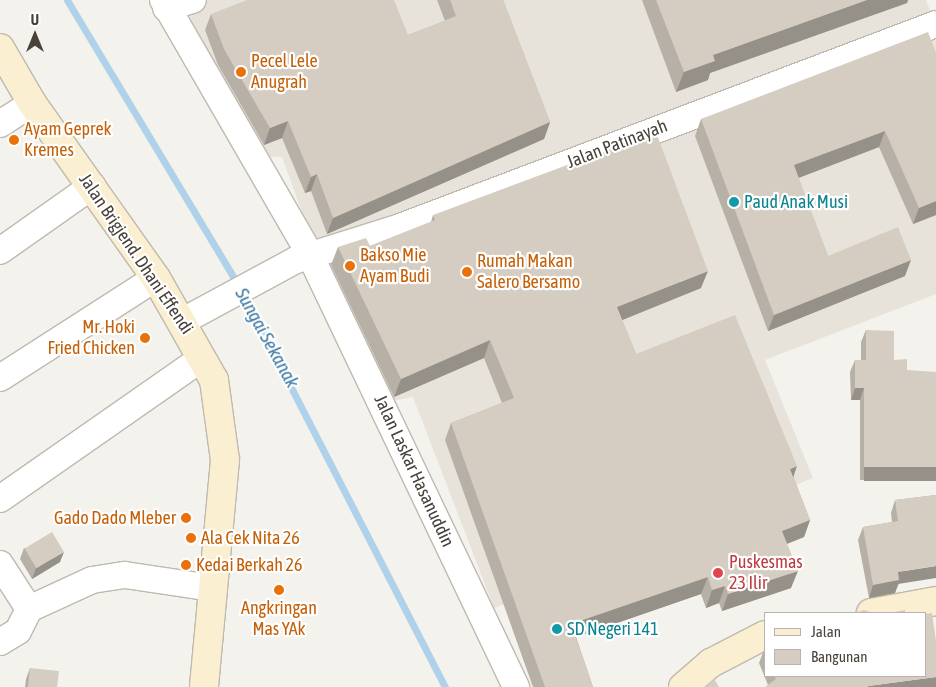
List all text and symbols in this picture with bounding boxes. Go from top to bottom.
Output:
north arrow [10,10,60,60]
text: U [31,12,39,28]
place label: Pecel Lele Anugrah [251,51,318,94]
marker: Pecel Lele Anugrah [235,66,247,78]
street label: Jalan Patinayah [564,115,670,173]
place label: Ayam Geprek Kremes [24,119,111,162]
marker: Ayam Geprek Kremes [8,134,20,146]
street label: Jalan Brigjend. Dhani Effendi [74,170,198,338]
place label: Paud Anak Musi [744,191,848,213]
marker: Paud Anak Musi [728,196,740,208]
place label: Bakso Mie Ayam Budi [360,245,430,288]
place label: Rumah Makan Salero Bersamo [477,251,580,294]
marker: Bakso Mie Ayam Budi [344,260,356,272]
marker: Rumah Makan Salero Bersamo [461,266,473,278]
water label: Sungai Sekanak [230,284,304,392]
place label: Mr. Hoki Fried Chicken [47,317,135,359]
marker: Mr. Hoki Fried Chicken [139,332,151,344]
street label: Jalan Laskar Hasanuddin [369,392,459,550]
place label: Gado Dado Mleber [54,507,176,529]
marker: Gado Dado Mleber [180,512,192,524]
place label: Ala Cek Nita 26 [201,527,300,549]
marker: Ala Cek Nita 26 [185,532,197,544]
place label: Puskesmas 23 Ilir [729,552,803,594]
place label: Kedai Berkah 26 [196,554,302,576]
marker: Kedai Berkah 26 [180,559,192,571]
marker: Puskesmas 23 Ilir [711,566,725,580]
marker: Angkringan Mas YAk [273,584,285,596]
place label: Angkringan Mas YAk [241,598,317,640]
legend [764,612,926,677]
place label: SD Negeri 141 [567,618,659,640]
marker: SD Negeri 141 [551,623,563,635]
text: Jalan [811,623,841,640]
text: Bangunan [811,648,868,665]

